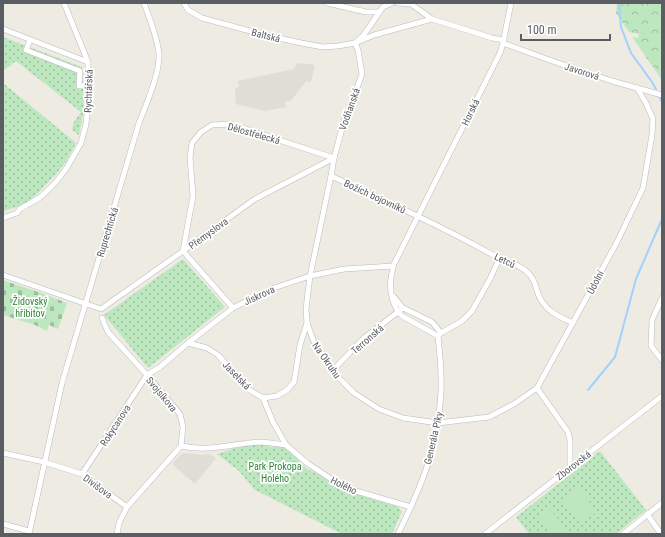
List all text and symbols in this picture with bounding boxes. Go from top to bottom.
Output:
scale bar [521,16,610,42]
text: 100 m [527,23,557,37]
street label: Baltská [250,27,282,44]
street label: Javorová [563,61,601,82]
street label: Rychtářská [82,69,95,113]
street label: Vodňanská [337,87,362,132]
street label: Horská [459,97,482,127]
street label: Dělostřelecká [226,121,281,146]
street label: Božích bojovníků [342,177,408,216]
street label: Ruprechtická [95,206,120,258]
street label: Přemyslova [187,215,230,251]
street label: Letců [493,251,517,270]
street label: Údolní [584,268,606,296]
street label: Jiskrova [242,283,277,307]
park label: Židovský hřibitov [13,295,47,319]
street label: Terronská [349,322,386,356]
street label: Na Okruhu [310,340,343,381]
street label: Jaselská [221,359,253,392]
street label: Svojsíkova [144,375,179,414]
street label: Rokycanova [98,402,133,448]
street label: Generála Píky [422,411,445,466]
street label: Zborovská [554,448,593,482]
park label: Park Prokopa Holého [249,461,302,484]
street label: Divišova [81,472,114,501]
street label: Holého [329,474,359,497]

